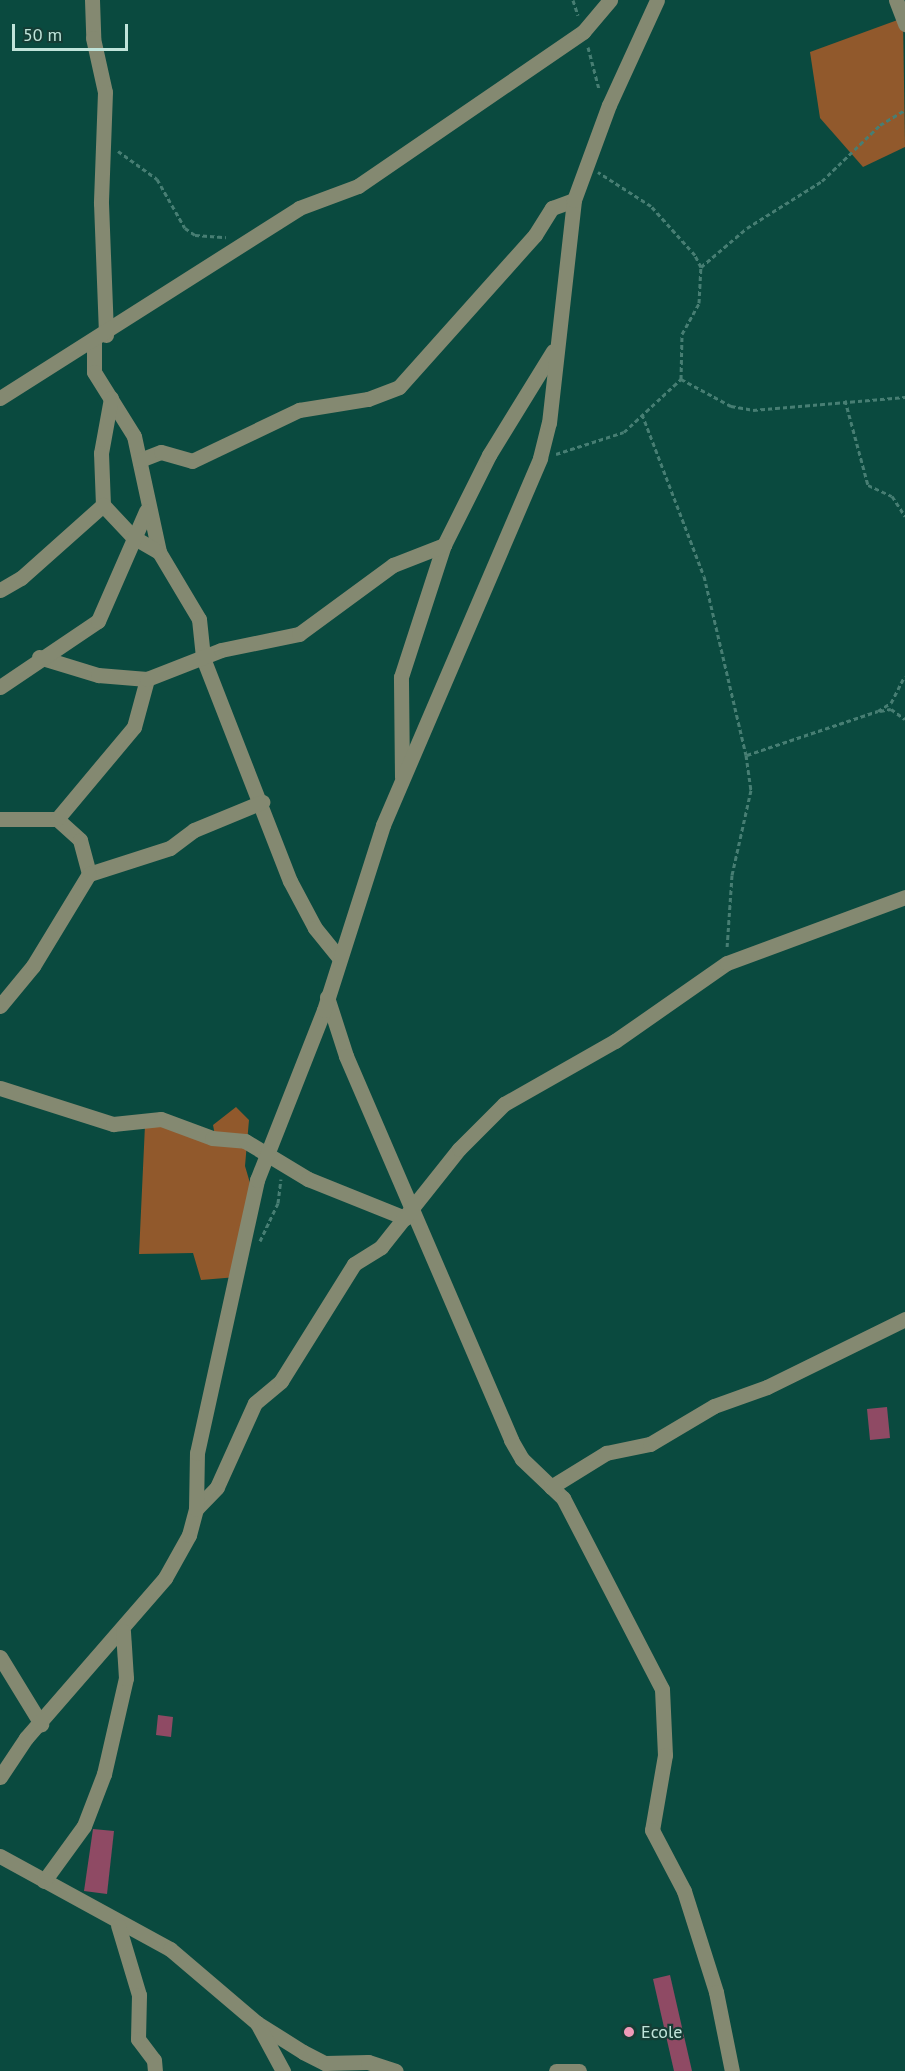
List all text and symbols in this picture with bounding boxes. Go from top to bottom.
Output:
scale bar [15,12,130,50]
text: 50 m [23,23,62,46]
place label: Ecole [641,2021,682,2043]
marker: Ecole [622,2025,636,2039]

